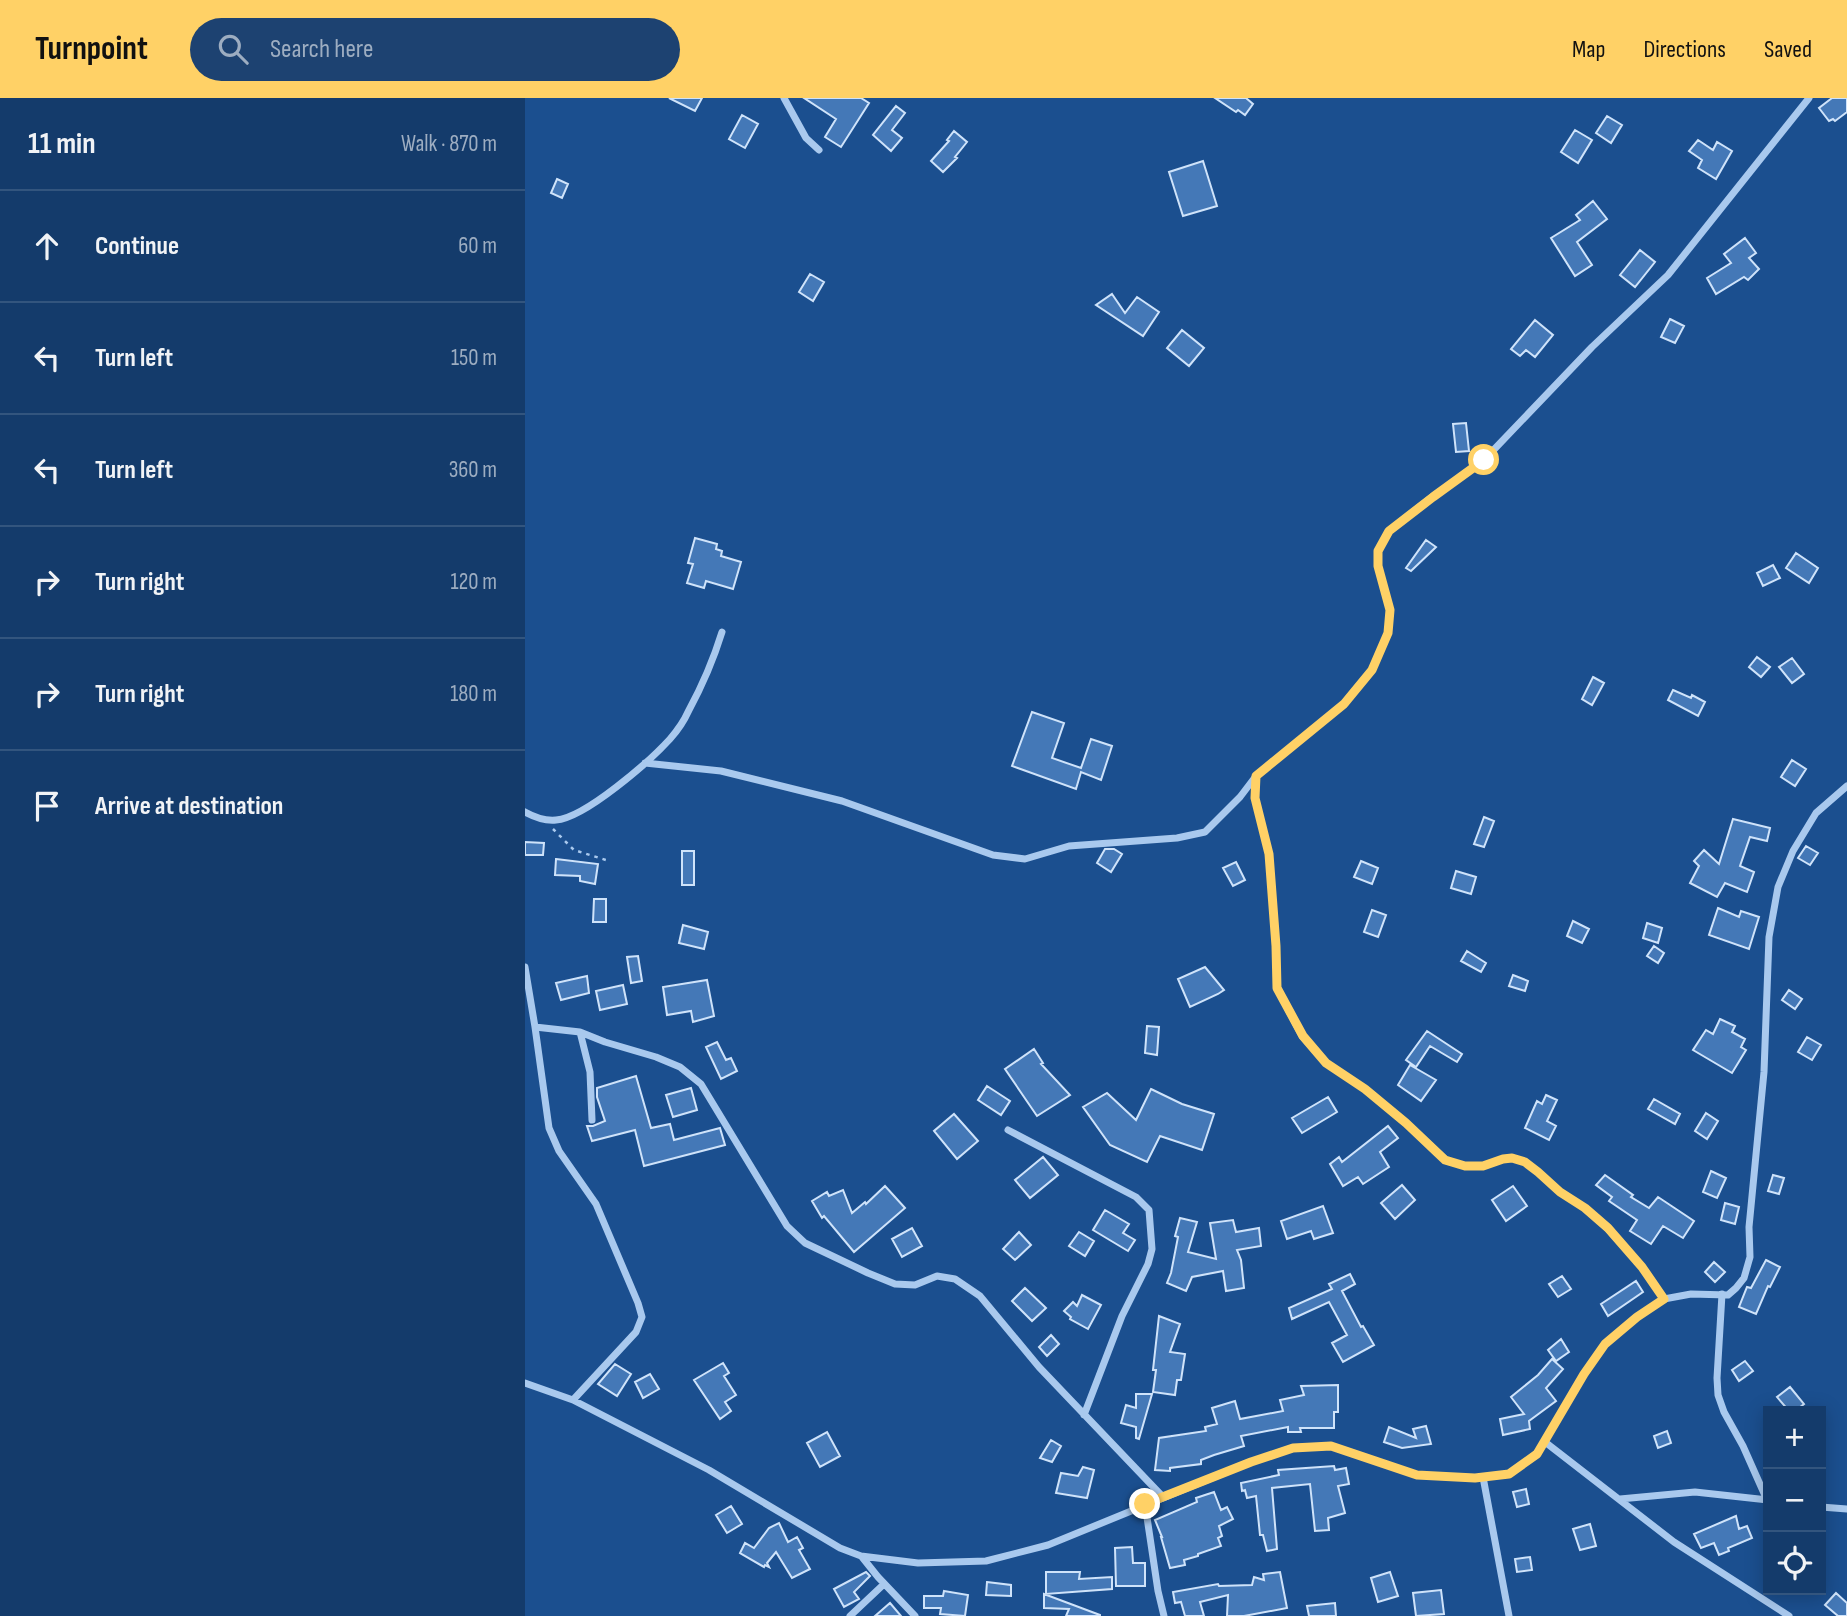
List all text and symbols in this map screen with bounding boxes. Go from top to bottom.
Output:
search box [190,18,680,81]
text: Turnpoint [35,29,148,69]
icon: search [214,30,252,68]
text: Search here [270,34,373,65]
text: Map [1572,35,1605,64]
text: Directions [1643,35,1726,64]
text: Saved [1764,35,1812,64]
text: 11 min [28,126,96,162]
text: Walk · 870 m [401,130,497,158]
icon: ahead [28,227,66,265]
text: Continue [95,231,179,262]
text: 60 m [458,232,497,260]
icon: left [28,339,66,377]
text: Turn left [95,343,173,374]
text: 150 m [451,344,497,372]
route start [1468,444,1499,475]
icon: left [28,451,66,489]
text: Turn left [95,455,173,486]
text: 360 m [449,456,497,484]
icon: right [28,563,66,601]
text: Turn right [95,567,184,598]
text: 120 m [451,568,497,596]
icon: right [28,675,66,713]
text: Turn right [95,679,184,710]
text: 180 m [450,680,497,708]
icon: arrive [28,787,66,825]
text: Arrive at destination [95,791,283,822]
map controls [1763,1406,1826,1595]
button: + [1763,1406,1826,1469]
button: − [1763,1469,1826,1532]
route end [1129,1488,1160,1519]
button: locate [1763,1532,1826,1595]

